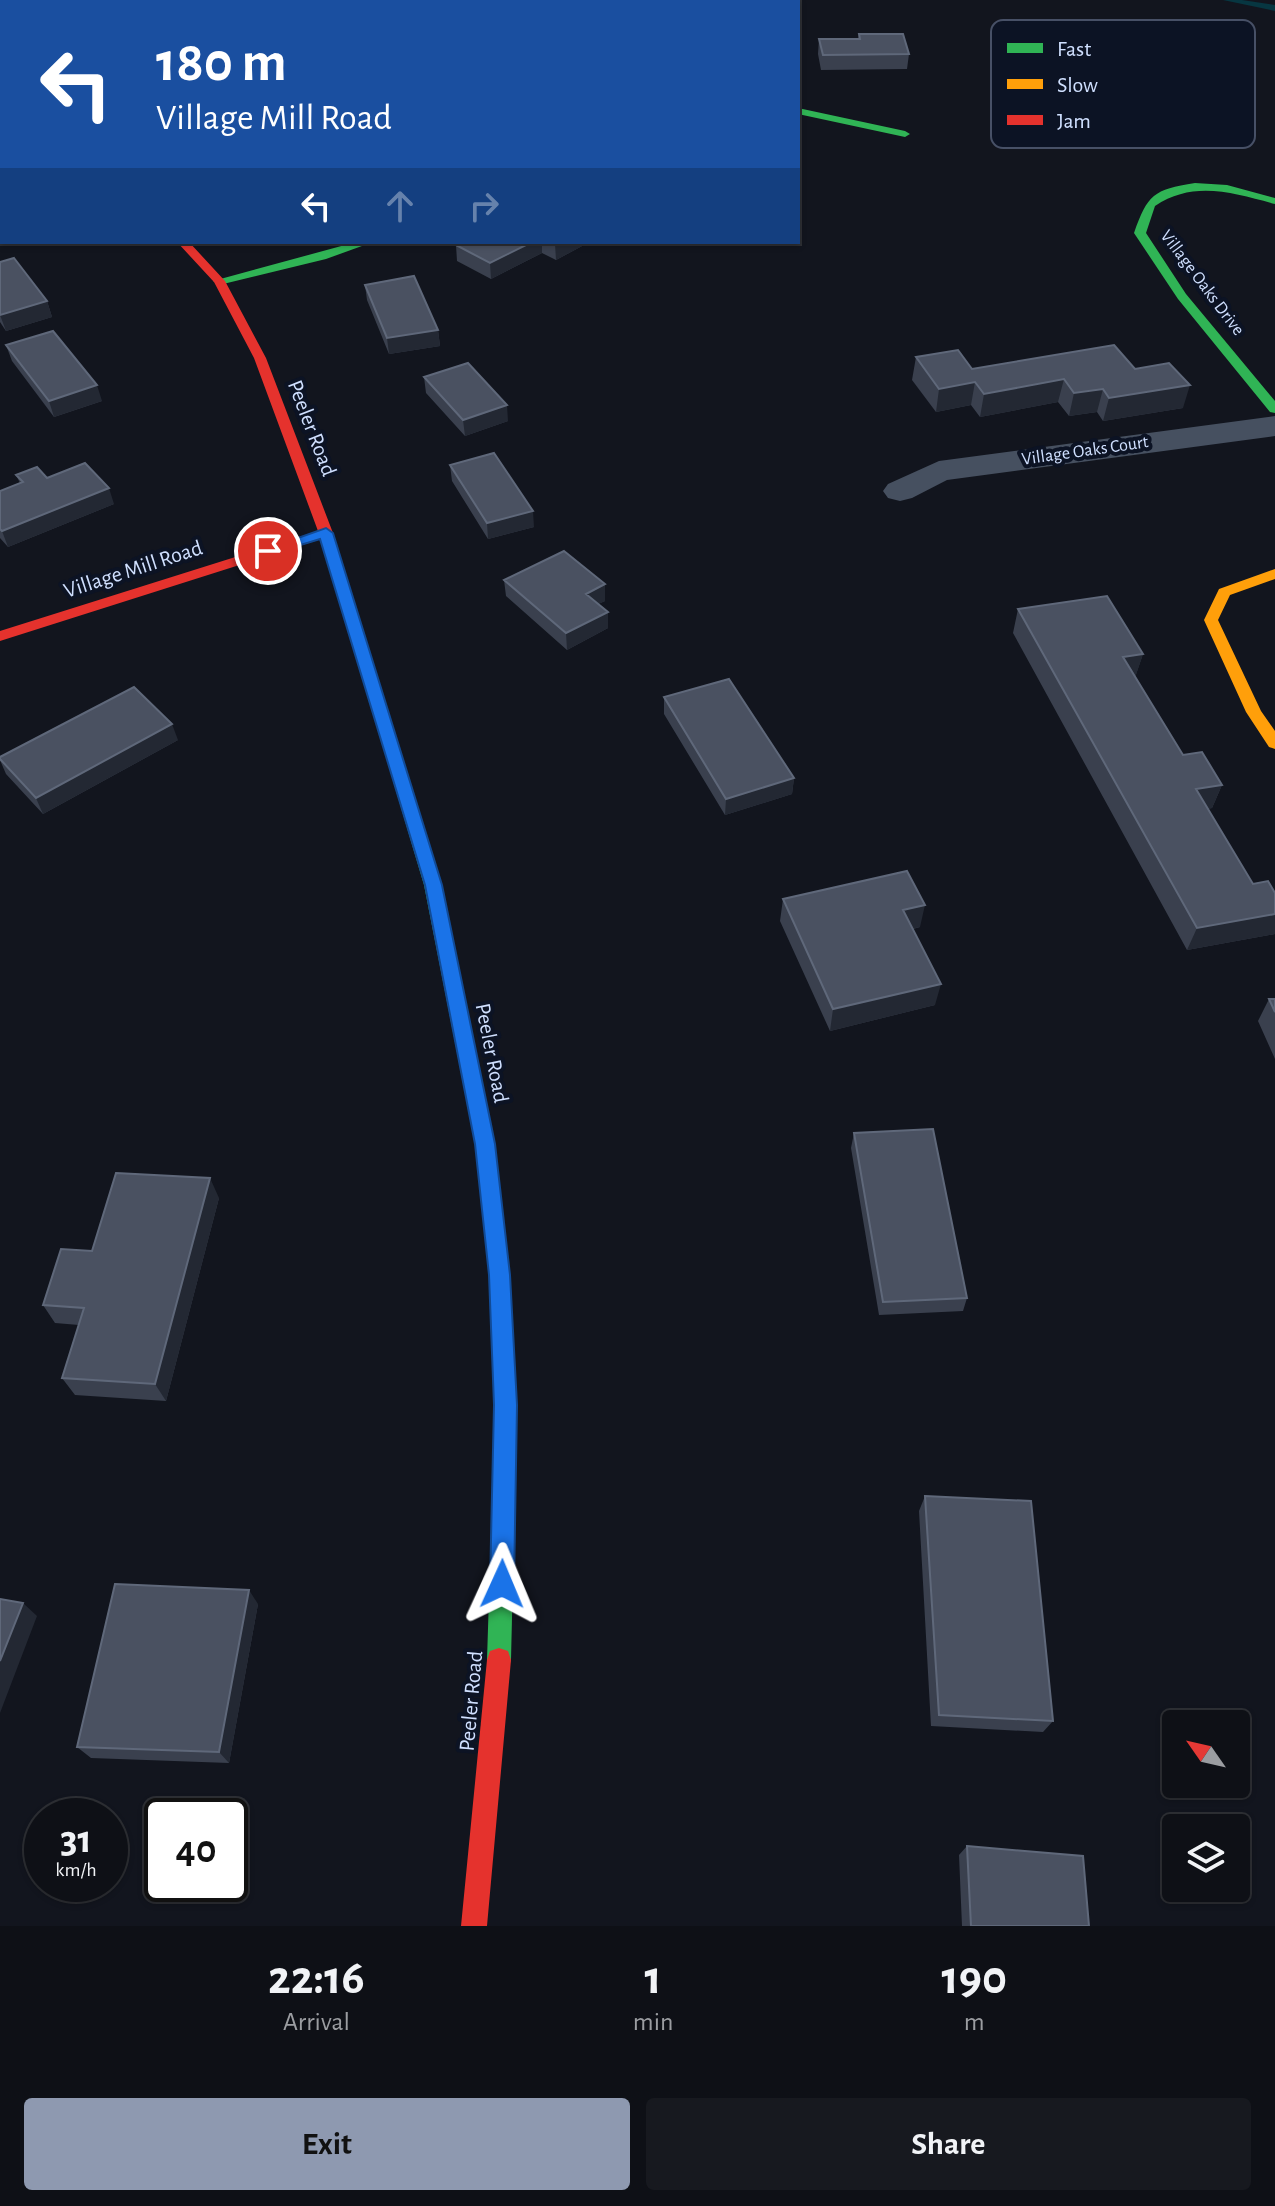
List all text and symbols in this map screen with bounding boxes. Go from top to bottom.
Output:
legend [991,20,1255,148]
icon: left [24,32,128,136]
text: 180 m [156,35,287,91]
text: Fast [1057,38,1091,60]
text: Slow [1057,74,1098,96]
text: Village Mill Road [156,100,392,136]
text: Jam [1057,110,1091,132]
icon: left [294,184,338,228]
icon: ahead [378,184,422,228]
icon: right [462,184,506,228]
street label: Village Oaks Drive [1157,227,1247,339]
street label: Peeler Road [284,377,340,479]
street label: Village Oaks Court [1021,433,1150,469]
pin [234,517,302,585]
icon: arrive [246,529,290,573]
street label: Village Mill Road [61,536,205,602]
street label: Peeler Road [472,1001,512,1105]
position arrow [460,1542,544,1626]
street label: Peeler Road [456,1650,486,1752]
north arrow [1162,1710,1250,1798]
map controls [1162,1710,1250,1902]
speed limit sign: 40 [144,1798,248,1902]
button: layers [1162,1814,1250,1902]
text: 31 [60,1820,92,1860]
text: km/h [55,1860,97,1880]
text: 22:16 [268,1955,365,2003]
text: 1 [644,1955,662,2003]
text: 190 [941,1955,1007,2003]
text: Arrival [283,2009,350,2035]
text: min [633,2009,673,2035]
text: m [964,2009,985,2035]
button: Exit [24,2098,630,2190]
button: Share [646,2098,1251,2190]

